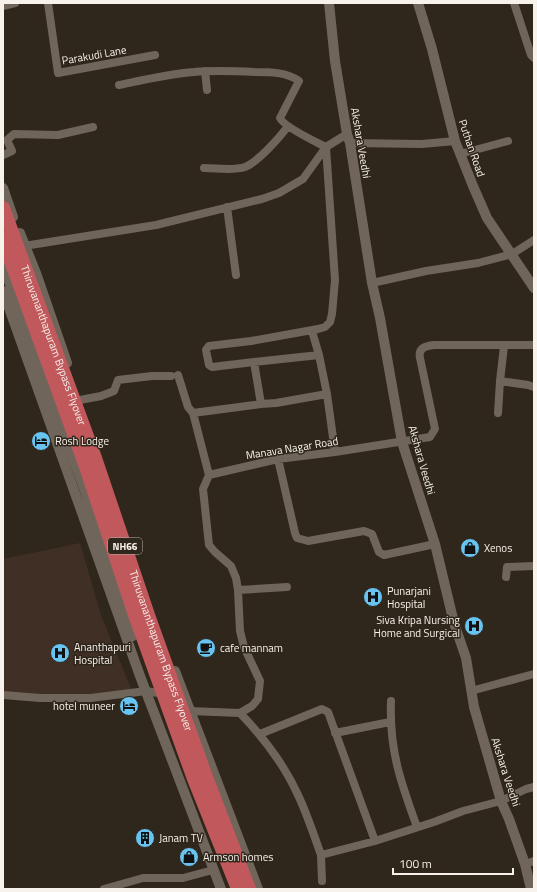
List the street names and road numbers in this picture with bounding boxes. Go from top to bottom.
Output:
street label: Parakudi Lane [60,41,128,69]
street label: Akshara Veedhi [347,106,375,180]
street label: Puthan Road [455,117,489,179]
street label: Thiruvananthapuram Bypass Flyover [17,263,90,428]
street label: Akshara Veedhi [404,423,440,497]
street label: Manava Nagar Road [245,433,340,463]
road number: NH66 [108,538,142,554]
street label: Thiruvananthapuram Bypass Flyover [125,568,197,733]
street label: Akshara Veedhi [487,736,525,808]

